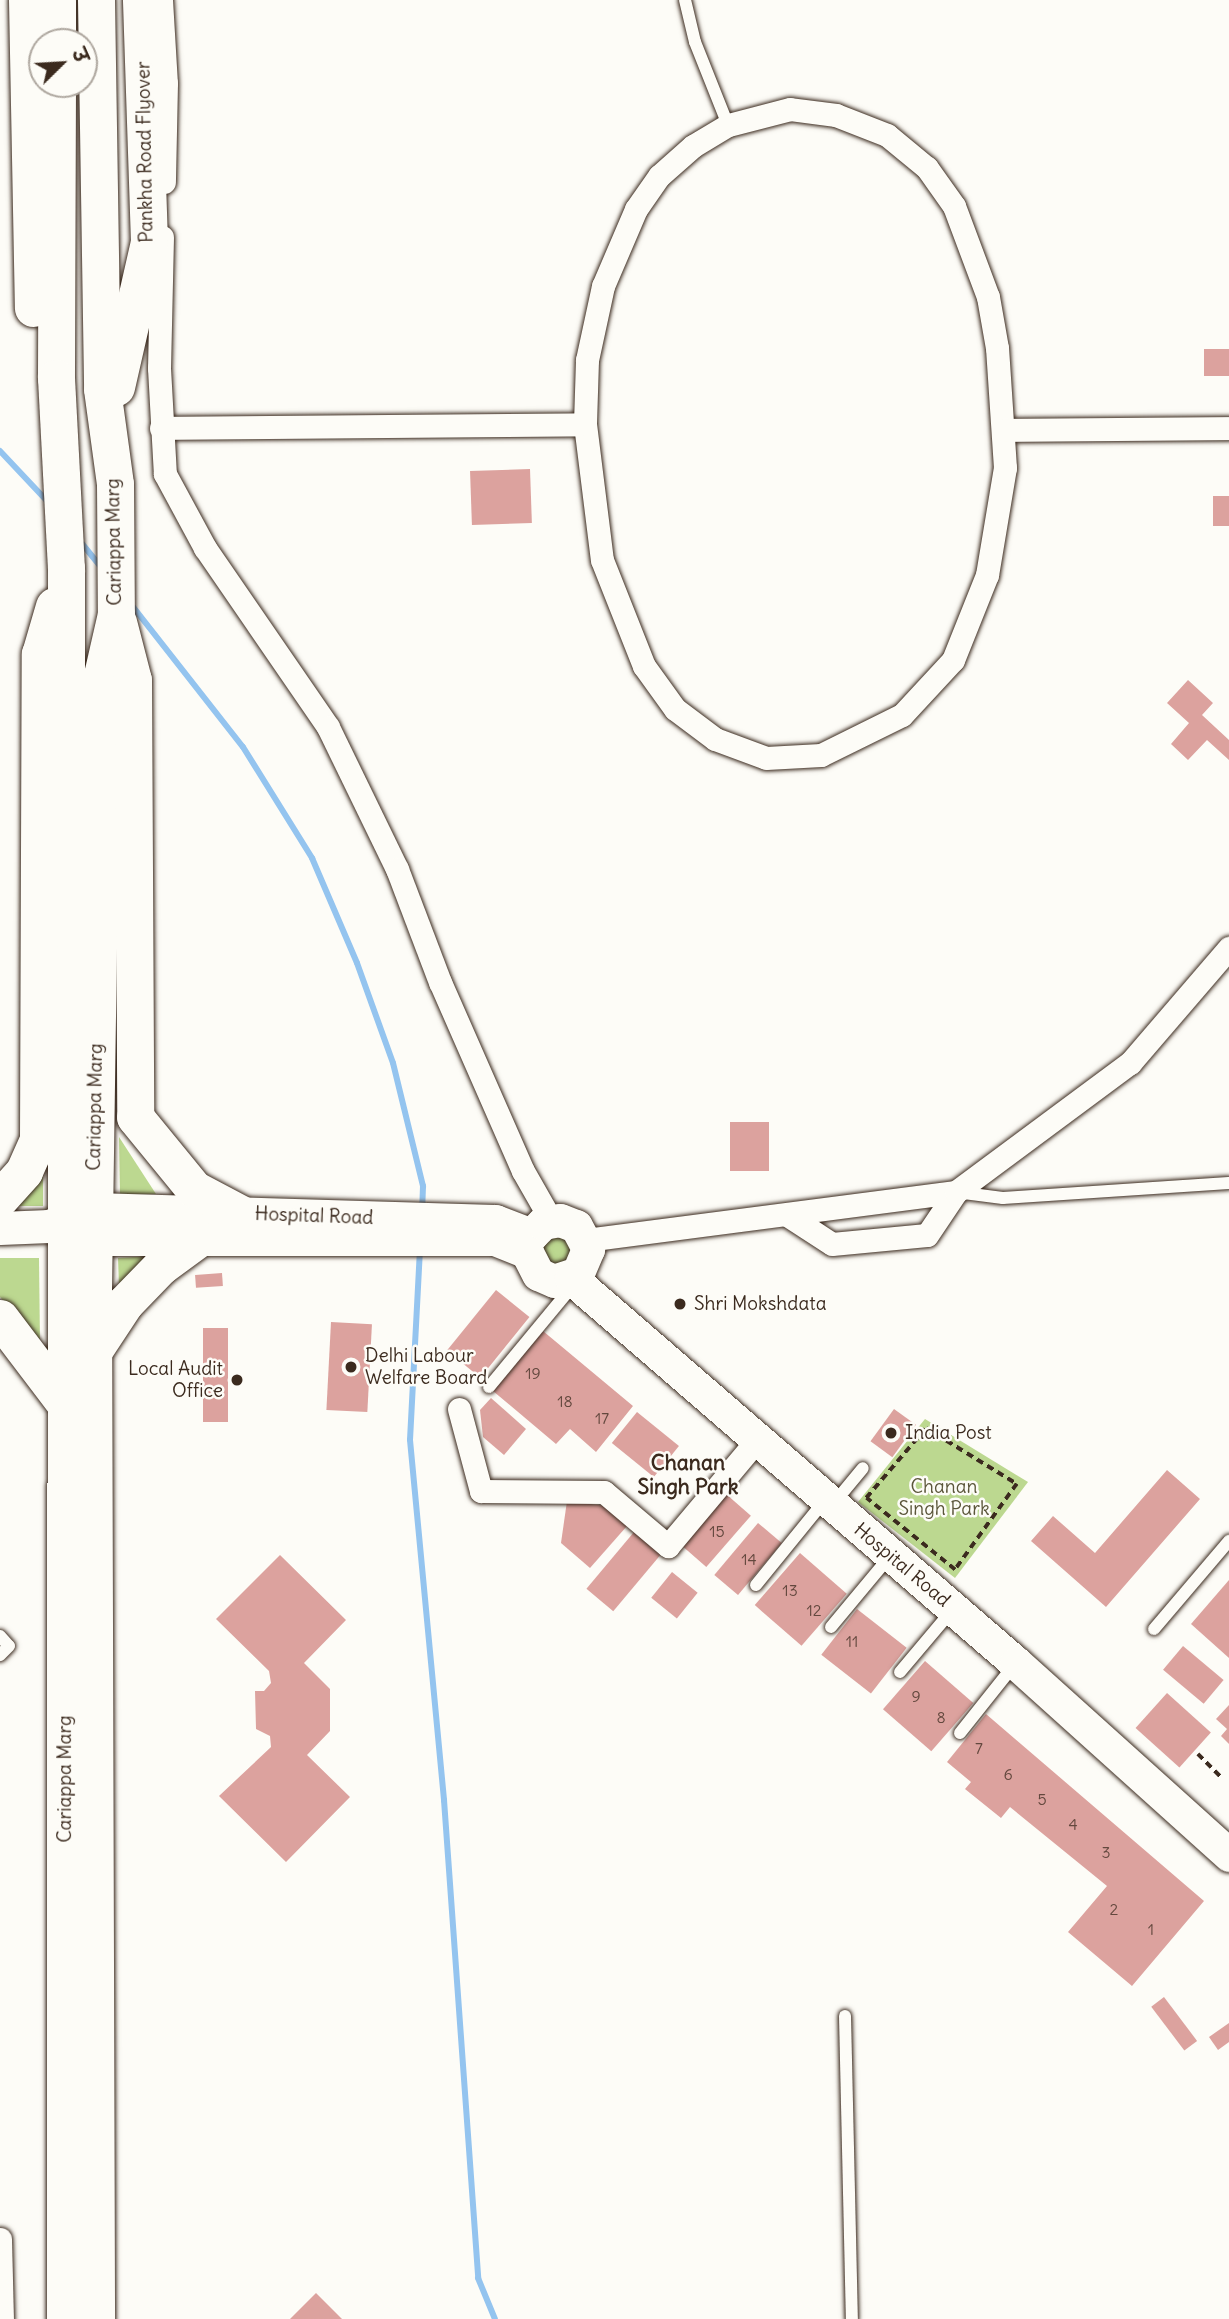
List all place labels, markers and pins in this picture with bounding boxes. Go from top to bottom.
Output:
place label: Shri Mokshdata [694,1293,827,1315]
marker: Shri Mokshdata [672,1296,688,1312]
place label: Delhi Labour Welfare Board [365,1345,487,1389]
place label: Local Audit Office [128,1358,223,1402]
marker: Delhi Labour Welfare Board [343,1359,359,1375]
marker: Local Audit Office [229,1372,245,1388]
place label: India Post [905,1422,992,1444]
marker: India Post [883,1425,899,1441]

